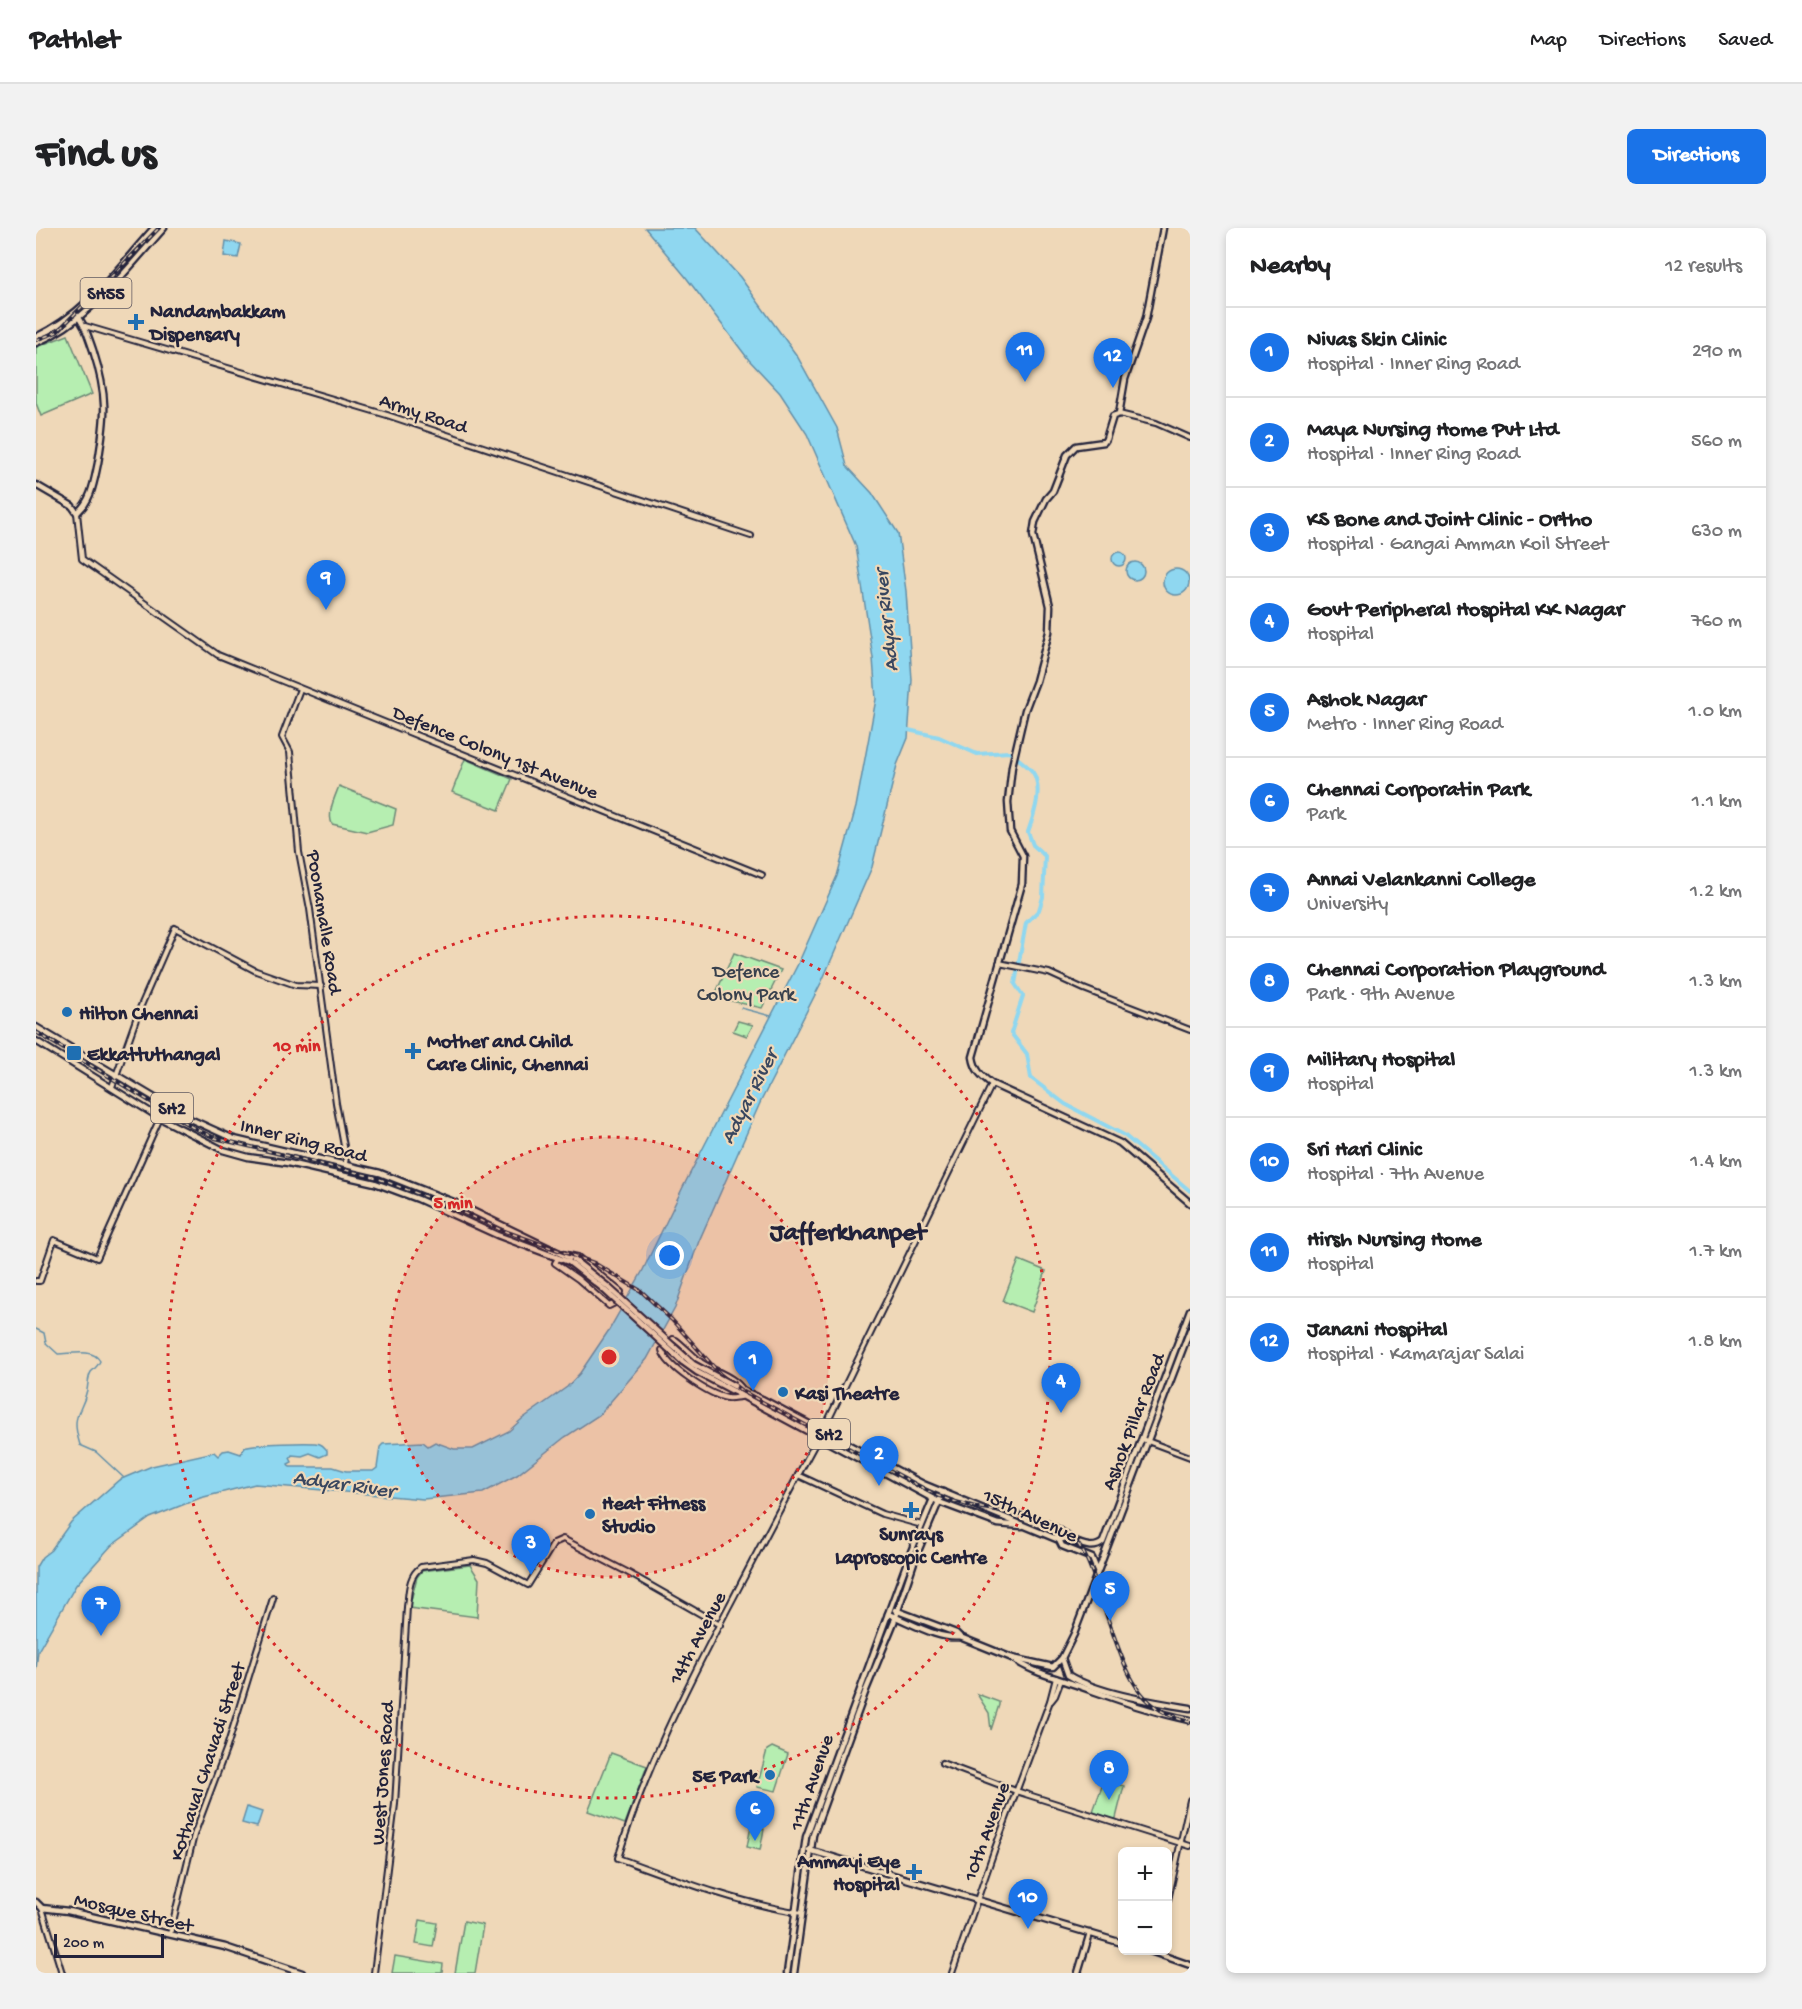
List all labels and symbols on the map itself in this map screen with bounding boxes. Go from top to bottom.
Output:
road number: SH55 [80,278,132,308]
place label: Nandambakkam Dispensary [148,302,286,348]
marker: Nandambakkam Dispensary [127,313,145,331]
pin: 11 [1006,332,1044,382]
pin: 12 [1094,338,1132,388]
street label: Army Road [376,390,472,441]
pin: 9 [306,560,346,610]
water label: Adyar River [870,564,906,673]
street label: Defence Colony 1st Avenue [387,702,601,806]
street label: Poonamalle Road [300,848,346,998]
park label: Defence Colony Park [697,962,797,1008]
place label: Hilton Chennai [79,1004,198,1027]
marker: Hilton Chennai [60,1005,74,1019]
place label: Mother and Child Care Clinic, Chennai [426,1032,589,1078]
text: 10 min [273,1037,321,1058]
marker: Mother and Child Care Clinic, Chennai [404,1042,422,1060]
water label: Adyar River [717,1042,788,1149]
marker: Ekkattuthangal [65,1044,83,1062]
place label: Ekkattuthangal [87,1045,221,1068]
road number: SH2 [151,1093,193,1123]
street label: Inner Ring Road [237,1116,371,1170]
text: 5 min [434,1194,473,1215]
district label: Jafferkhanpet [769,1219,928,1250]
your location [655,1241,684,1270]
pin: 1 [734,1342,772,1391]
centre of rings [599,1347,619,1367]
street label: Ashok Pillar Road [1099,1348,1173,1494]
pin: 4 [1042,1364,1080,1413]
place label: Kasi Theatre [794,1384,900,1407]
marker: Kasi Theatre [776,1385,790,1399]
road number: SH2 [808,1419,850,1449]
pin: 2 [860,1436,898,1486]
water label: Adyar River [291,1467,400,1507]
street label: 15th Avenue [977,1485,1081,1550]
place label: Heat Fitness Studio [602,1494,707,1540]
marker: Sunrays Laproscopic Centre [902,1501,920,1519]
marker: Heat Fitness Studio [583,1507,597,1521]
place label: Sunrays Laproscopic Centre [835,1525,988,1571]
pin: 3 [512,1526,550,1575]
pin: 5 [1090,1572,1130,1621]
pin: 7 [82,1586,120,1636]
street label: 14th Avenue [665,1588,733,1690]
street label: Kothaval Chavadi Street [166,1658,253,1864]
street label: West Jones Road [368,1698,401,1846]
street label: 11th Avenue [786,1732,841,1835]
pin: 8 [1090,1750,1128,1800]
place label: 5E Park [692,1767,760,1790]
marker: 5E Park [763,1768,777,1782]
street label: 10th Avenue [959,1779,1017,1886]
pin: 6 [736,1792,774,1841]
place label: Ammayi Eye Hospital [796,1852,901,1898]
marker: Ammayi Eye Hospital [905,1863,923,1881]
pin: 10 [1008,1880,1048,1929]
street label: Mosque Street [72,1890,197,1940]
scale bar [54,1931,164,1958]

